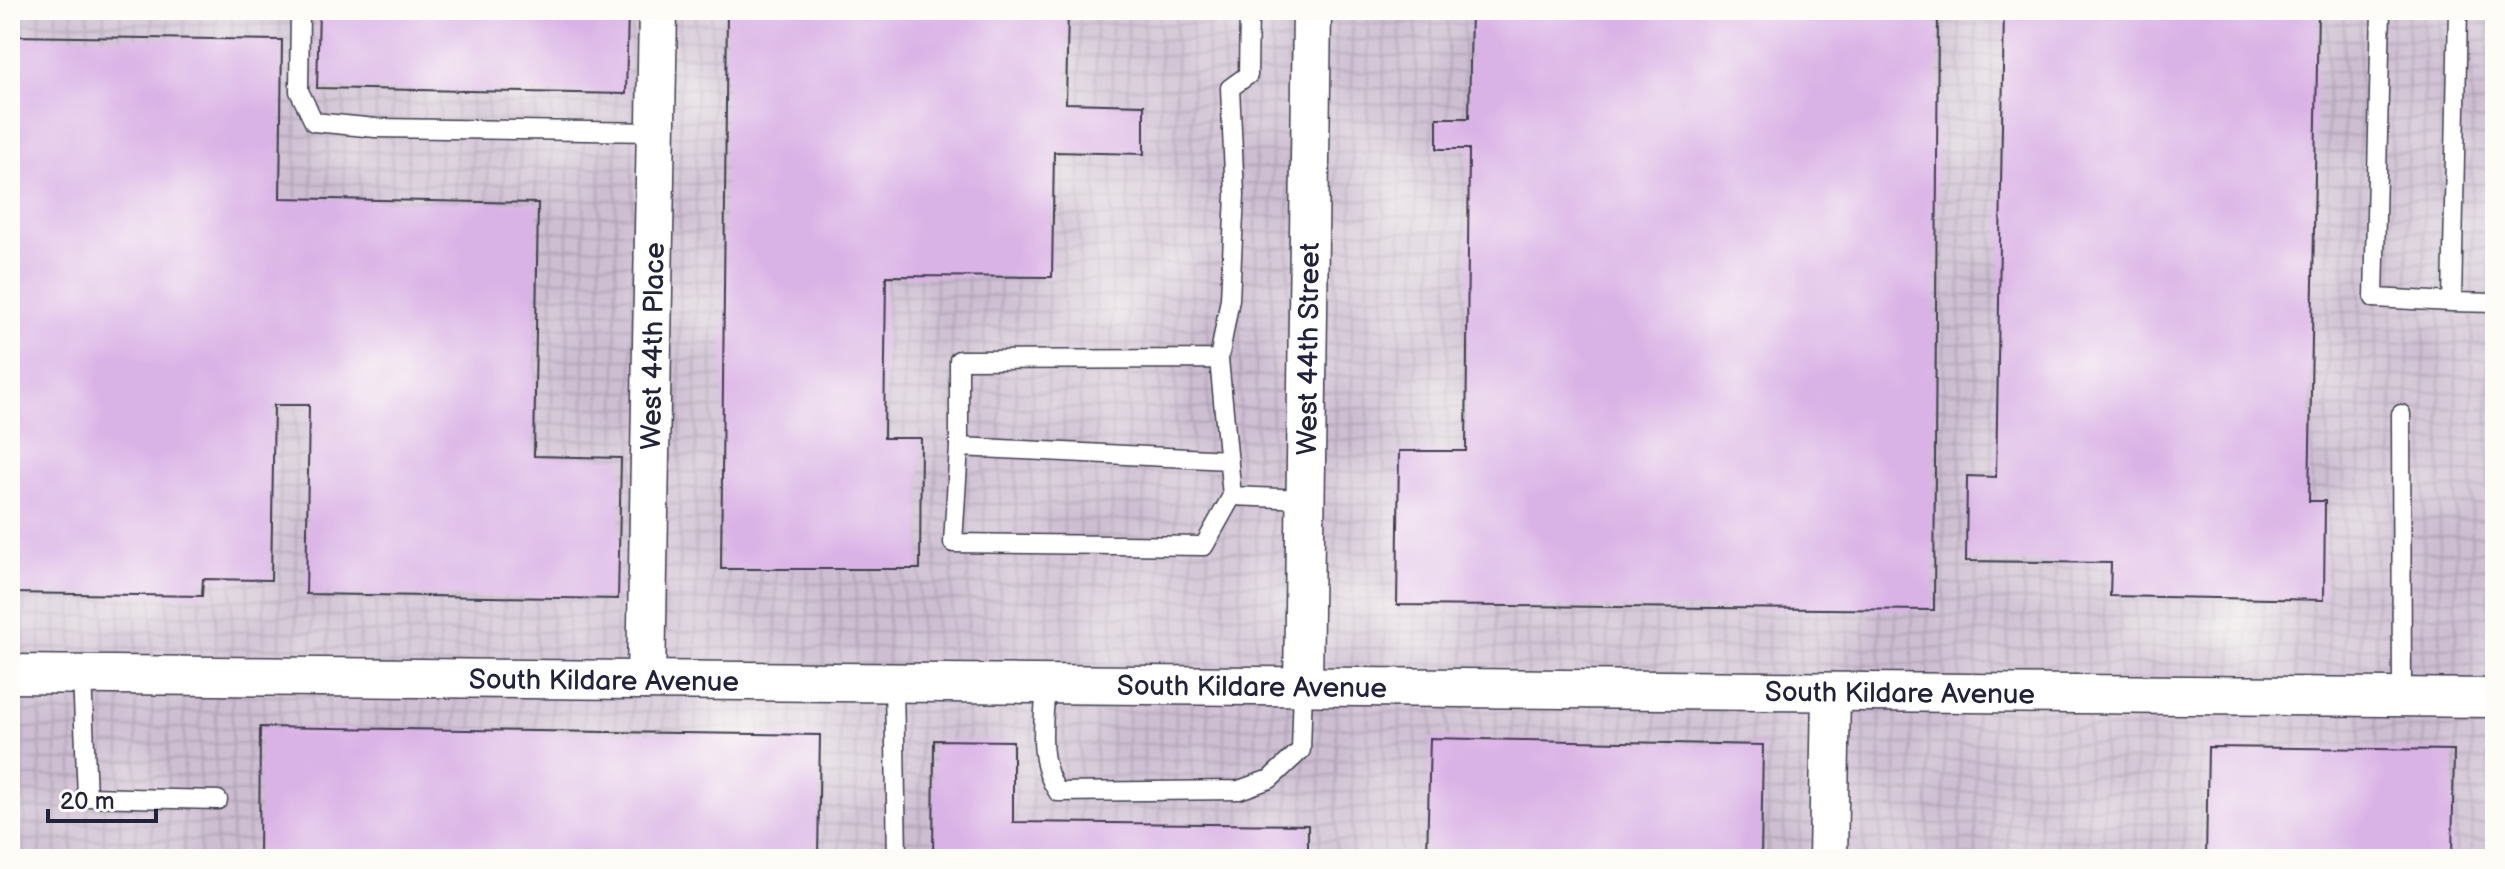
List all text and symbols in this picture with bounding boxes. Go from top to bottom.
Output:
street label: West 44th Place [635,242,672,450]
street label: West 44th Street [1291,242,1327,456]
street label: South Kildare Avenue [469,663,739,699]
street label: South Kildare Avenue [1117,670,1387,705]
street label: South Kildare Avenue [1765,676,2035,712]
scale bar [48,773,156,823]
text: 20 m [60,787,115,816]

